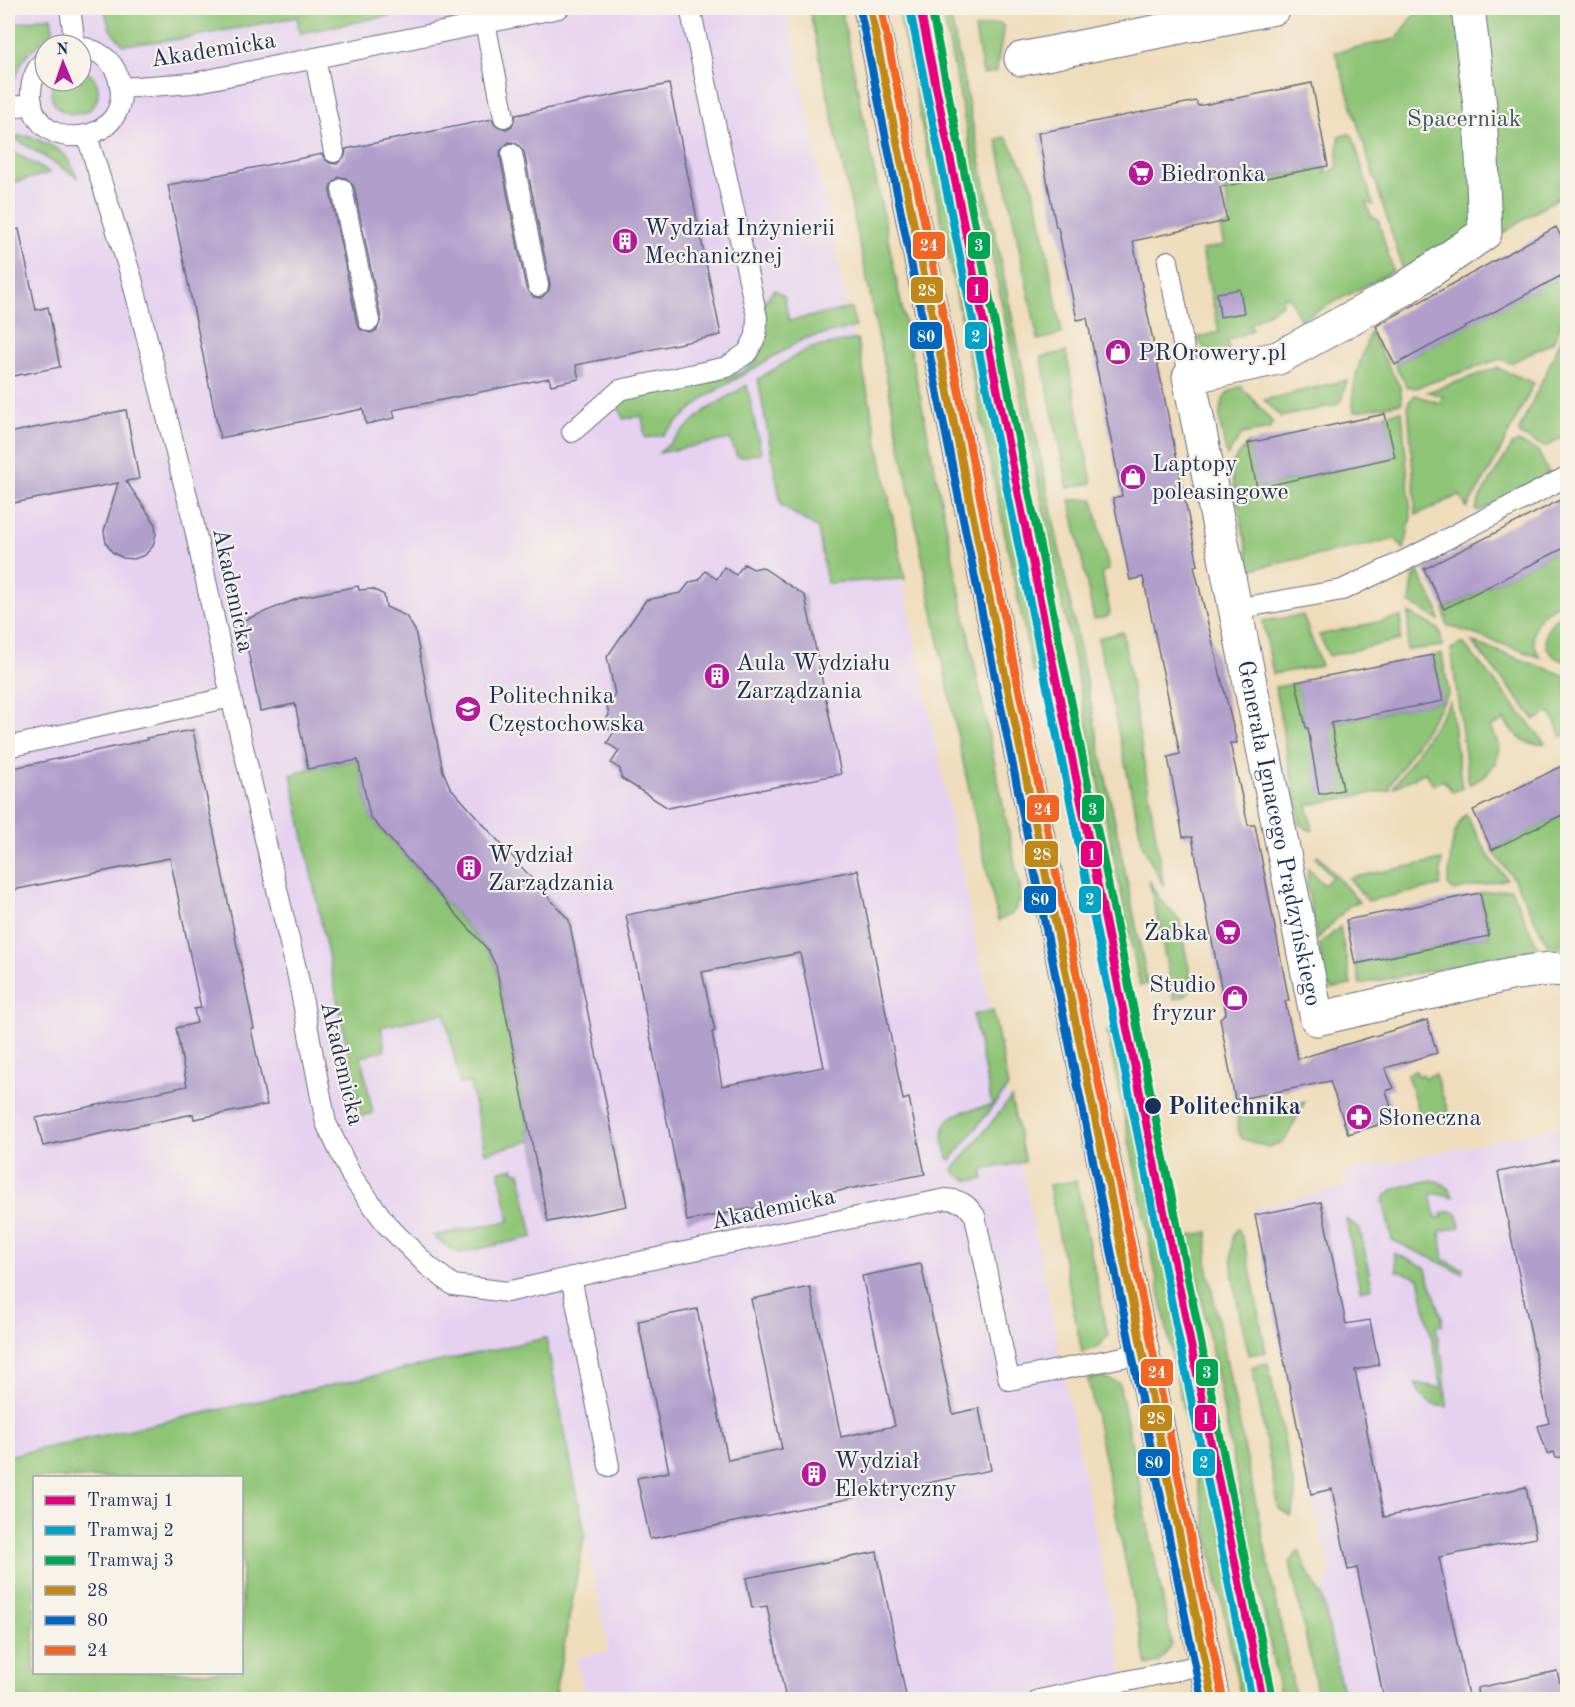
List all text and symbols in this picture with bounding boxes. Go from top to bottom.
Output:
street label: Akademicka [149,29,278,73]
north arrow [33,33,93,93]
text: N [56,42,70,58]
park label: Spacerniak [1407,108,1521,132]
supermarket icon: Biedronka [1126,158,1156,188]
place label: Biedronka [1160,163,1266,187]
place label: Wydział Inżynierii Mechanicznej [644,217,835,269]
building icon: Wydział Inżynierii Mechanicznej [610,226,640,256]
line badge: 24 [912,231,946,260]
line badge: 3 [967,231,991,260]
text: 24 [920,239,938,255]
text: 3 [974,239,984,255]
line badge: 28 [910,276,944,304]
line badge: 1 [966,276,989,304]
text: 28 [918,284,936,300]
text: 1 [972,284,982,300]
line badge: 80 [909,321,943,350]
line badge: 2 [964,321,988,350]
text: 80 [917,330,935,346]
text: 2 [971,330,981,346]
shop icon: PROrowery.pl [1103,337,1133,367]
place label: PROrowery.pl [1138,342,1286,366]
place label: Laptopy poleasingowe [1152,453,1289,505]
shop icon: Laptopy poleasingowe [1118,462,1148,492]
street label: Akademicka [207,526,257,655]
place label: Aula Wydziału Zarządzania [736,652,890,704]
street label: Generała Ignacego Prądzyńskiego [1232,659,1324,1008]
building icon: Aula Wydziału Zarządzania [702,661,732,691]
place label: Politechnika Częstochowska [488,685,645,737]
school or university icon: Politechnika Częstochowska [453,694,483,724]
line badge: 24 [1026,794,1060,823]
line badge: 3 [1081,794,1105,823]
text: 24 [1034,803,1052,819]
text: 3 [1088,803,1098,819]
line badge: 28 [1024,840,1059,868]
line badge: 1 [1080,840,1103,868]
place label: Wydział Zarządzania [488,844,614,896]
text: 28 [1033,848,1051,864]
text: 1 [1087,848,1097,864]
building icon: Wydział Zarządzania [454,853,484,883]
line badge: 80 [1023,885,1057,914]
line badge: 2 [1078,885,1102,914]
text: 80 [1031,893,1049,909]
text: 2 [1085,893,1095,909]
supermarket icon: Żabka [1213,917,1243,947]
place label: Żabka [1144,919,1208,946]
place label: Studio fryzur [1149,974,1216,1026]
shop icon: Studio fryzur [1220,983,1250,1013]
street label: Akademicka [315,999,367,1128]
marker: Politechnika [1143,1096,1163,1116]
place label: Politechnika [1168,1096,1301,1120]
pharmacy icon: Słoneczna [1344,1102,1374,1132]
place label: Słoneczna [1378,1107,1481,1131]
street label: Akademicka [709,1185,838,1235]
line badge: 24 [1140,1358,1174,1387]
line badge: 3 [1195,1358,1219,1387]
text: 24 [1148,1366,1166,1382]
text: 3 [1202,1366,1212,1382]
line badge: 28 [1139,1404,1173,1432]
line badge: 1 [1194,1404,1217,1432]
text: 28 [1147,1412,1165,1428]
text: 1 [1201,1412,1211,1428]
line badge: 80 [1137,1448,1171,1477]
line badge: 2 [1192,1448,1216,1477]
place label: Wydział Elektryczny [834,1450,957,1502]
text: 80 [1145,1456,1163,1472]
text: 2 [1199,1456,1209,1472]
building icon: Wydział Elektryczny [799,1459,829,1489]
legend [33,1476,243,1674]
text: Tramwaj 1 [87,1492,174,1510]
text: Tramwaj 2 [87,1522,174,1540]
text: Tramwaj 3 [87,1552,174,1570]
text: 28 [87,1582,108,1600]
text: 80 [87,1612,108,1630]
text: 24 [87,1642,108,1660]

